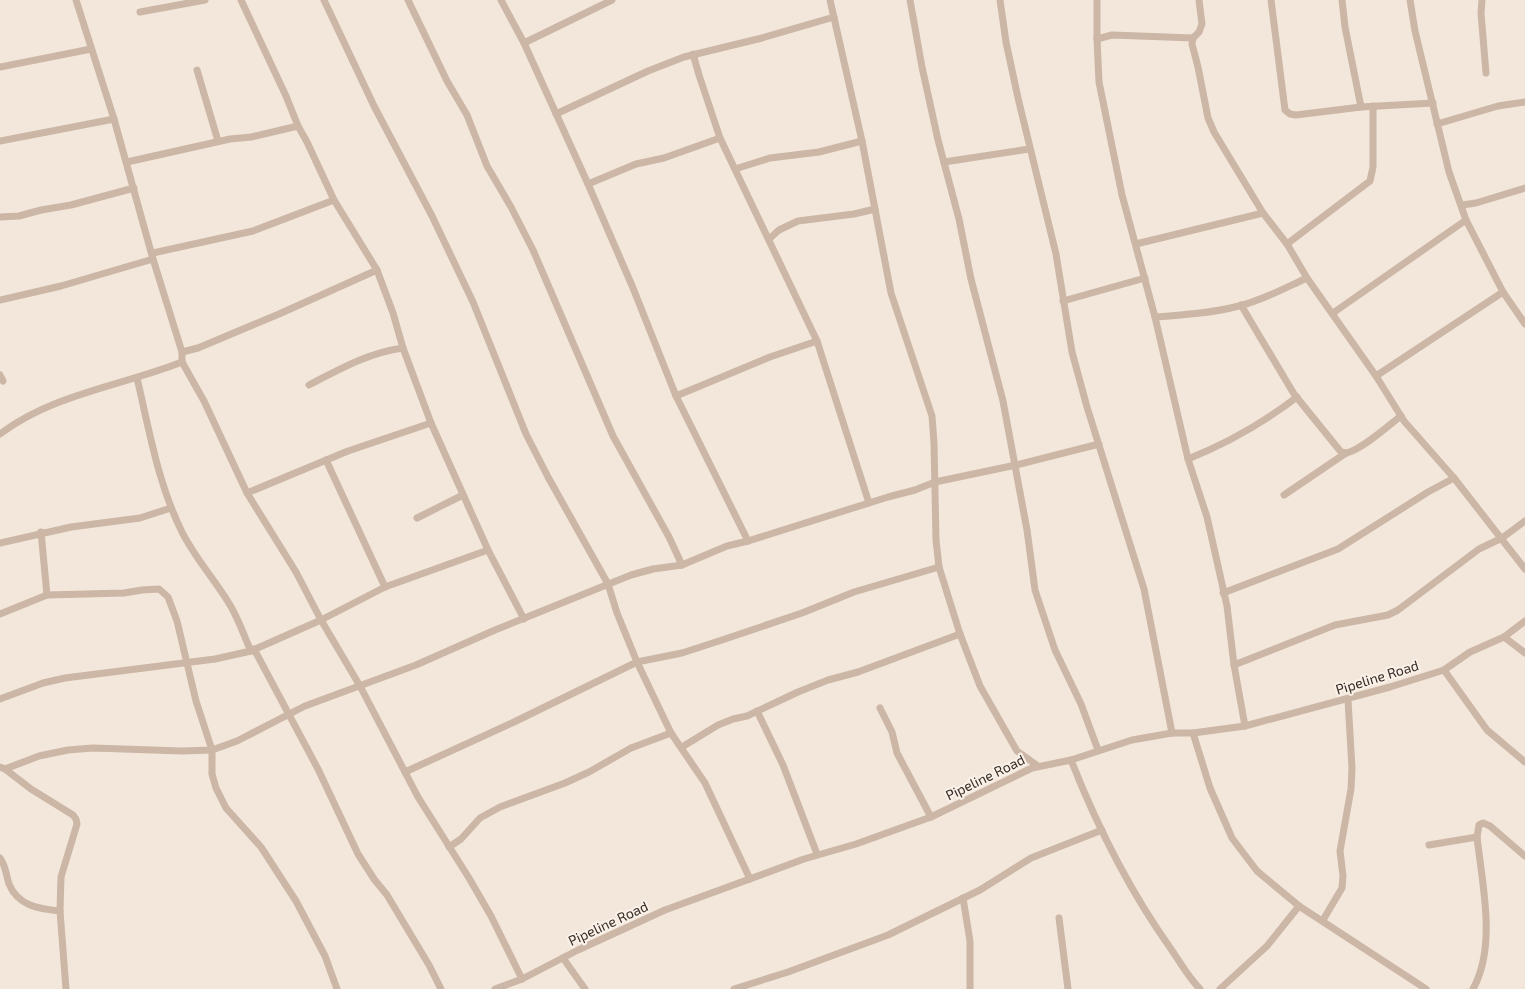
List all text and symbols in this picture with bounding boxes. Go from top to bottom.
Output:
street label: Pipeline Road [1333,656,1421,698]
street label: Pipeline Road [943,751,1027,803]
street label: Pipeline Road [565,897,651,949]

